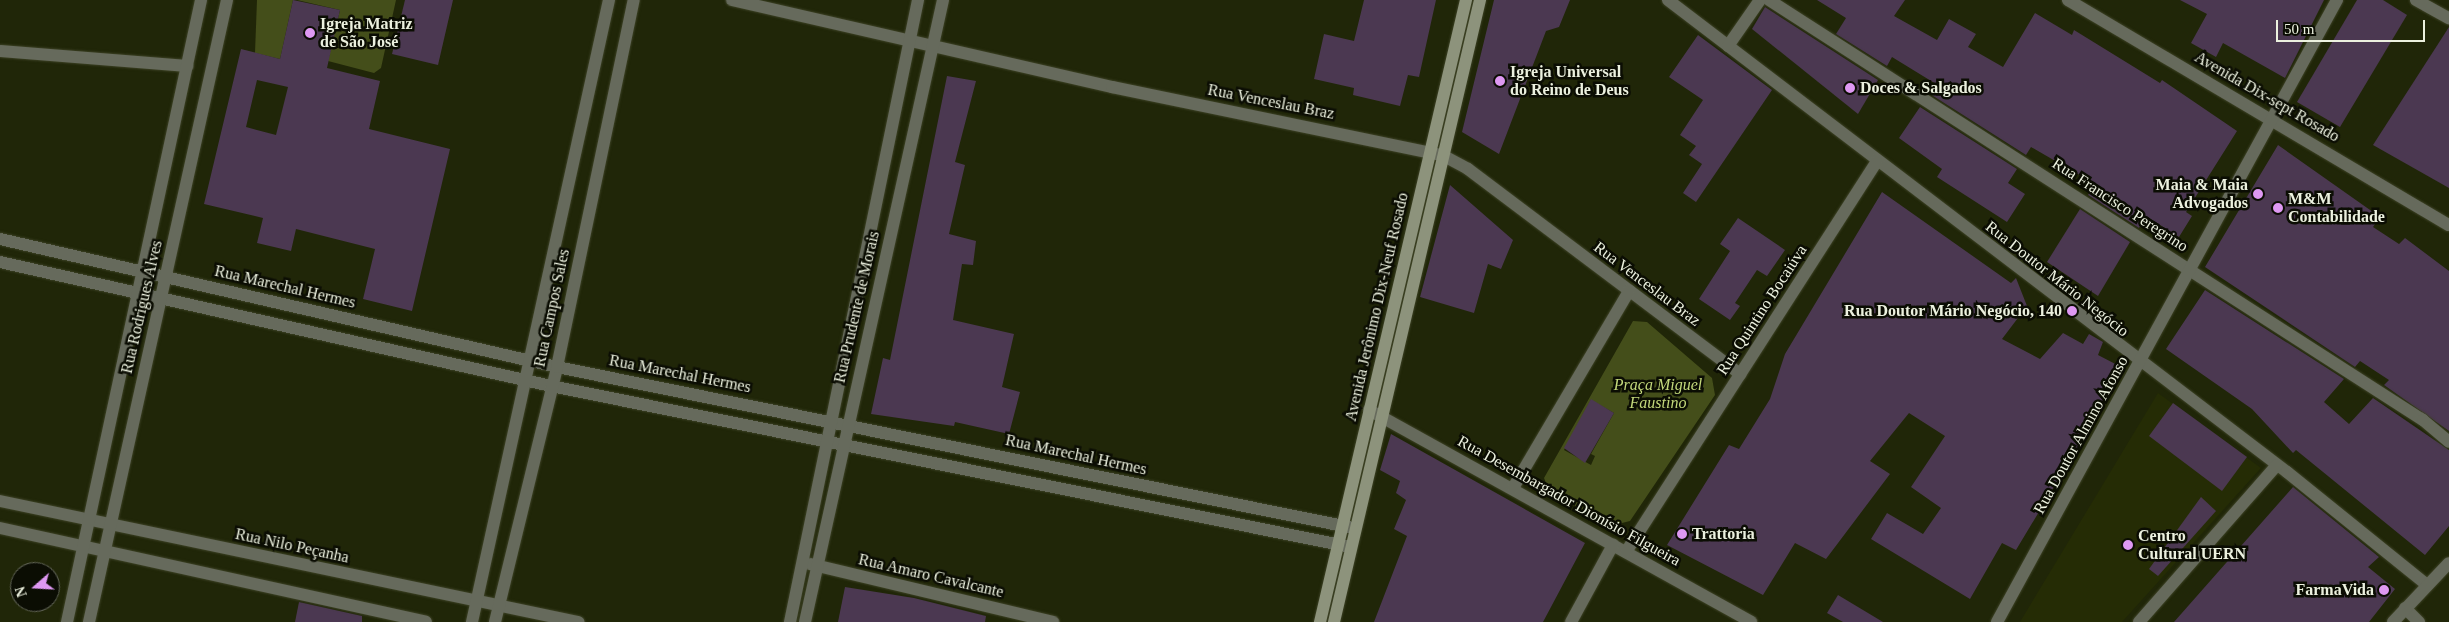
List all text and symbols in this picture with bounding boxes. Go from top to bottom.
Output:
scale bar [2279,10,2428,42]
place label: Igreja Matriz de São José [320,14,413,52]
text: 50 m [2284,21,2314,37]
marker: Igreja Matriz de São José [304,27,316,39]
street label: Avenida Dix-sept Rosado [2191,48,2343,146]
place label: Igreja Universal do Reino de Deus [1510,62,1629,100]
marker: Igreja Universal do Reino de Deus [1494,75,1506,87]
place label: Doces & Salgados [1860,78,1982,98]
street label: Rua Venceslau Braz [1206,80,1336,124]
marker: Doces & Salgados [1844,82,1856,94]
street label: Rua Francisco Peregrino [2048,154,2192,256]
place label: Maia & Maia Advogados [2156,175,2248,213]
marker: Maia & Maia Advogados [2252,188,2264,200]
place label: M&M Contabilidade [2288,189,2385,227]
street label: Avenida Jerônimo Dix-Neuf Rosado [1341,191,1413,423]
marker: M&M Contabilidade [2272,202,2284,214]
street label: Rua Doutor Mário Negócio [1982,217,2132,341]
street label: Rua Prudente de Morais [830,229,884,385]
street label: Rua Rodrigues Alves [117,238,167,376]
street label: Rua Venceslau Braz [1590,238,1704,330]
street label: Rua Quintino Bocaiúva [1713,241,1811,379]
street label: Rua Campos Sales [530,247,574,369]
street label: Rua Marechal Hermes [213,261,357,313]
place label: Rua Doutor Mário Negócio, 140 [1844,301,2062,321]
marker: Rua Doutor Mário Negócio, 140 [2066,305,2078,317]
street label: Rua Marechal Hermes [608,351,752,397]
street label: Rua Doutor Almino Afonso [2029,352,2133,518]
park label: Praça Miguel Faustino [1614,375,1702,413]
street label: Rua Marechal Hermes [1004,431,1148,479]
street label: Rua Desembargador Dionísio Filgueira [1454,432,1684,570]
place label: Trattoria [1692,524,1755,544]
street label: Rua Nilo Peçanha [234,525,350,567]
place label: Centro Cultural UERN [2138,526,2246,564]
marker: Trattoria [1676,528,1688,540]
marker: Centro Cultural UERN [2122,539,2134,551]
street label: Rua Amaro Cavalcante [856,550,1006,602]
north arrow [10,562,60,612]
place label: FarmaVida [2295,580,2374,600]
text: N [13,584,30,599]
marker: FarmaVida [2378,584,2390,596]

